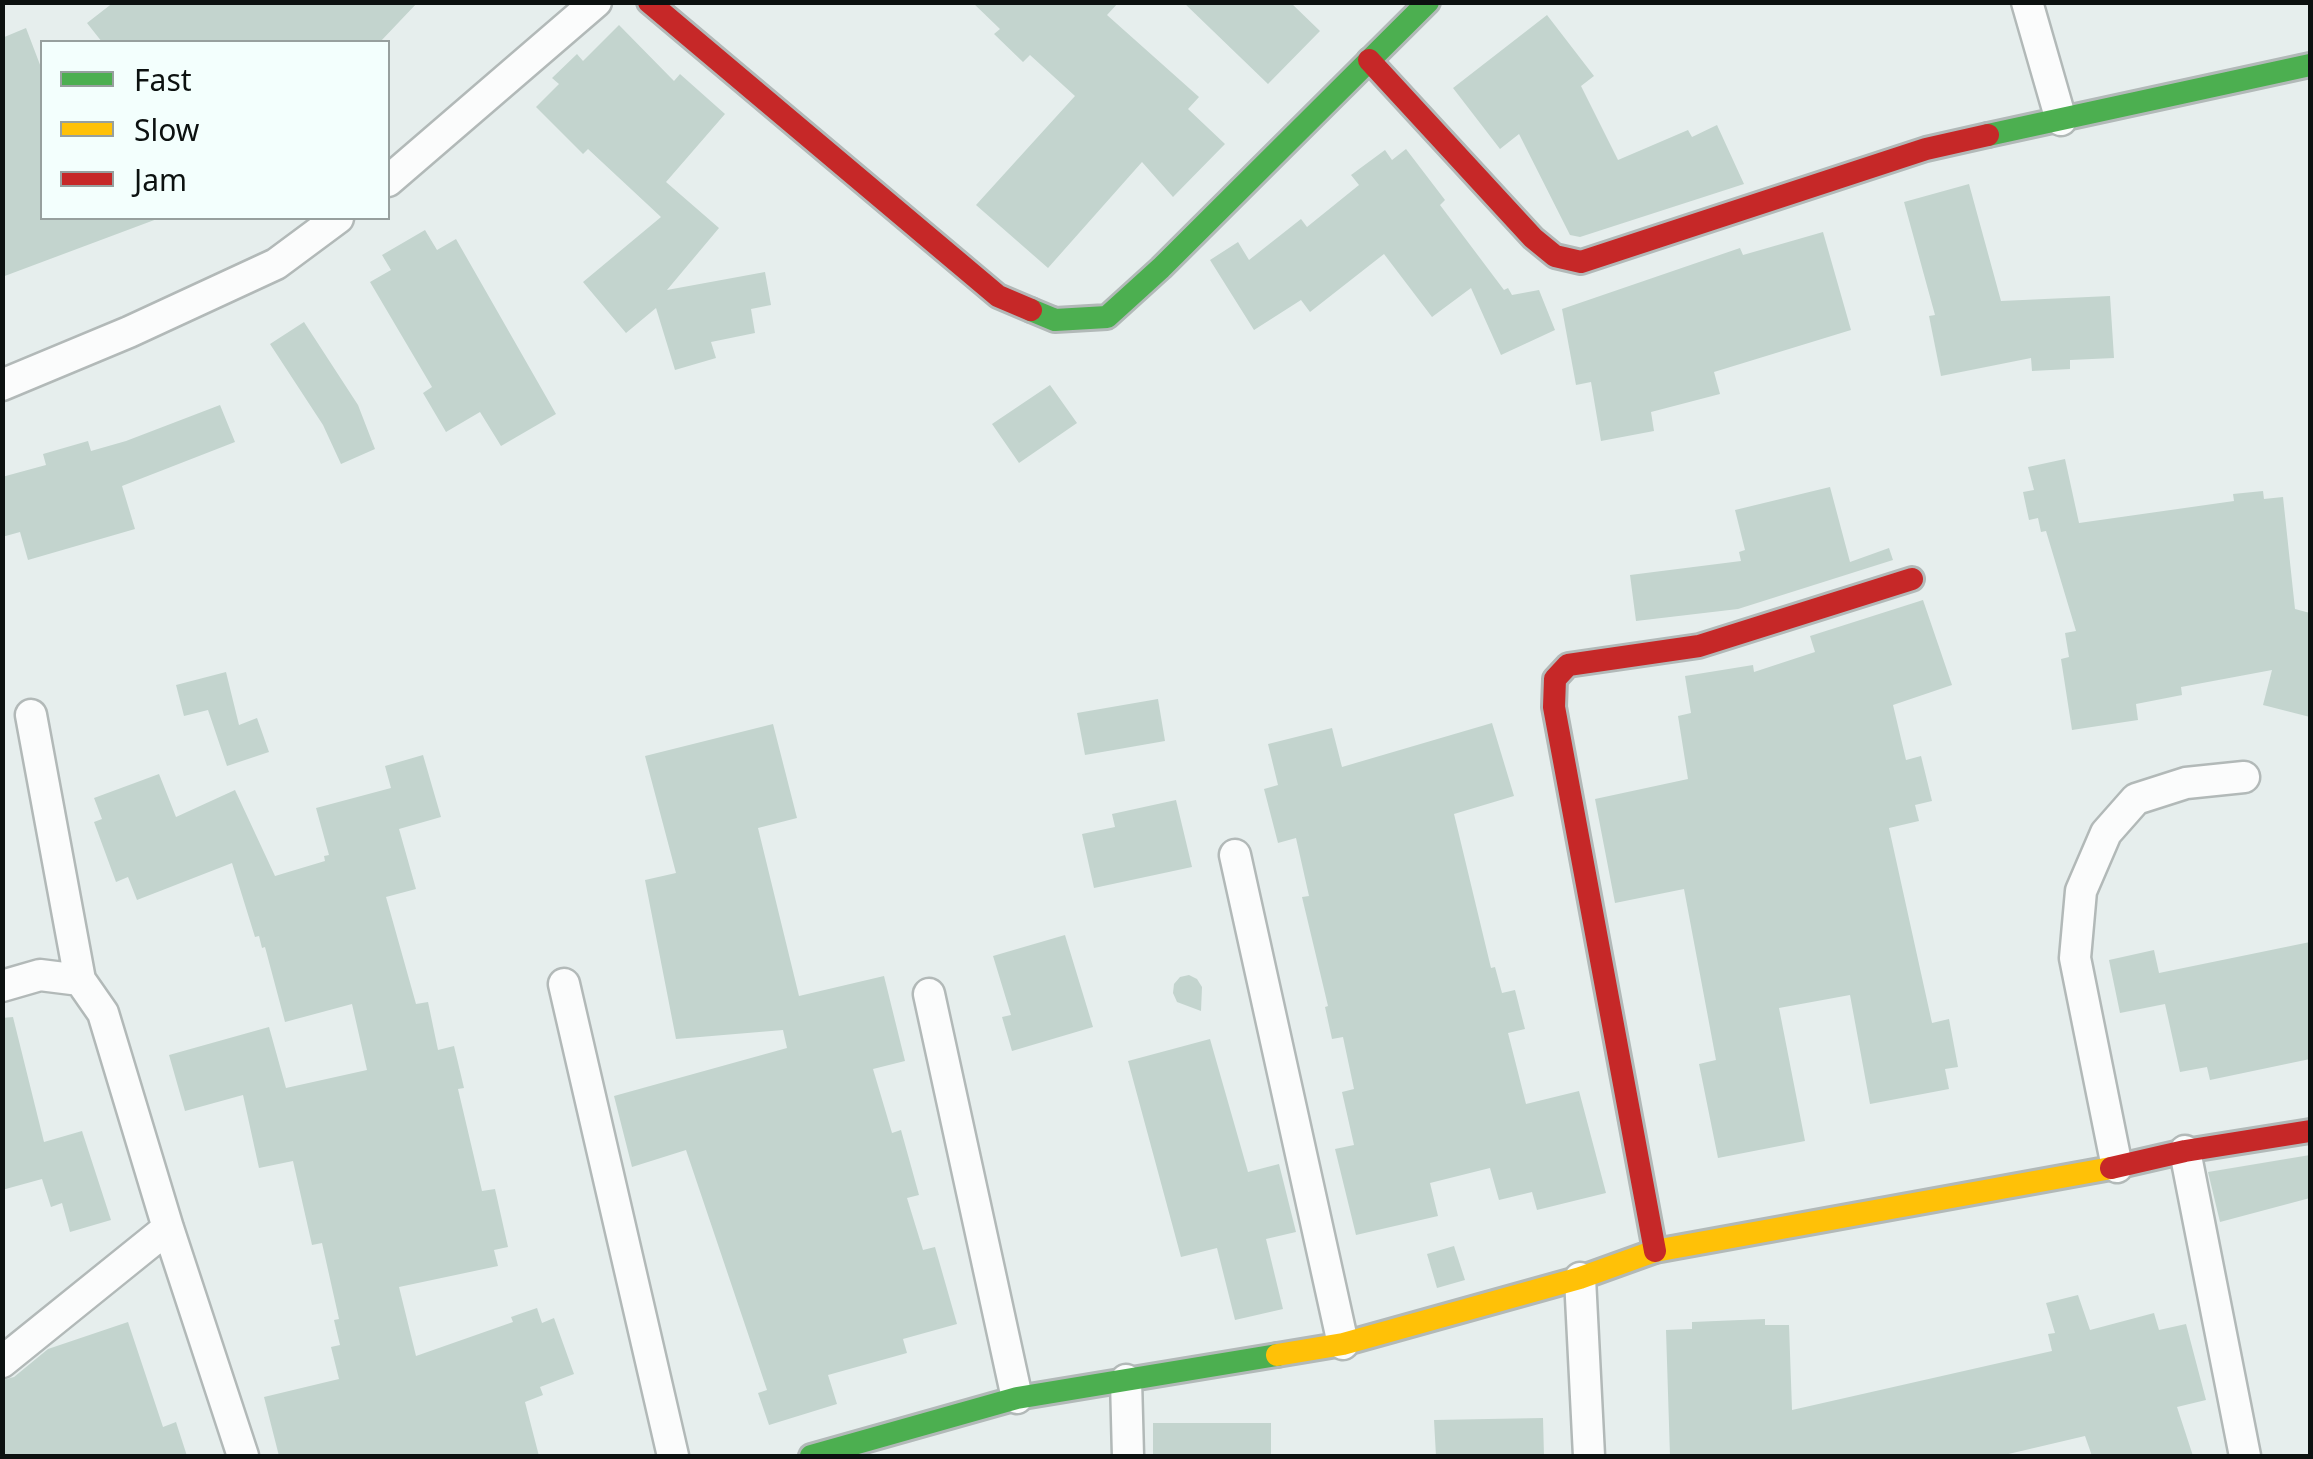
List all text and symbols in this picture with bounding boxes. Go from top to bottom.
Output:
legend [40,40,390,220]
text: Fast [134,59,192,100]
text: Slow [134,109,199,150]
text: Jam [134,159,187,200]

